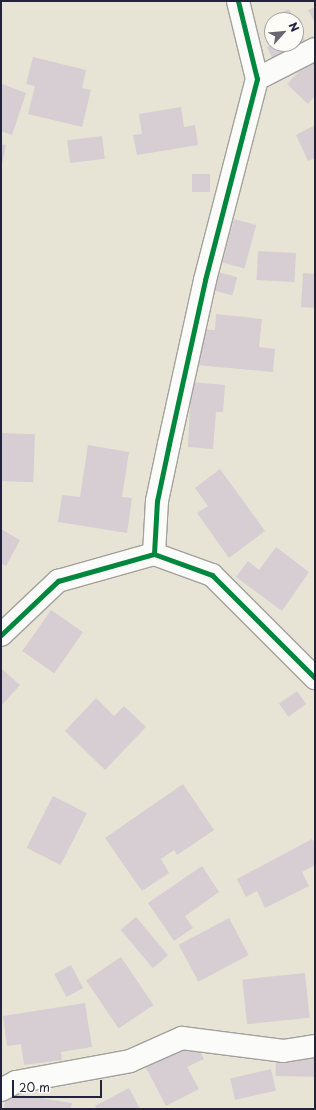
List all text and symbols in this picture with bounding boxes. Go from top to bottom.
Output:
north arrow [264,12,304,52]
text: N [285,19,304,35]
scale bar [14,1072,104,1098]
text: 20 m [19,1078,50,1096]

